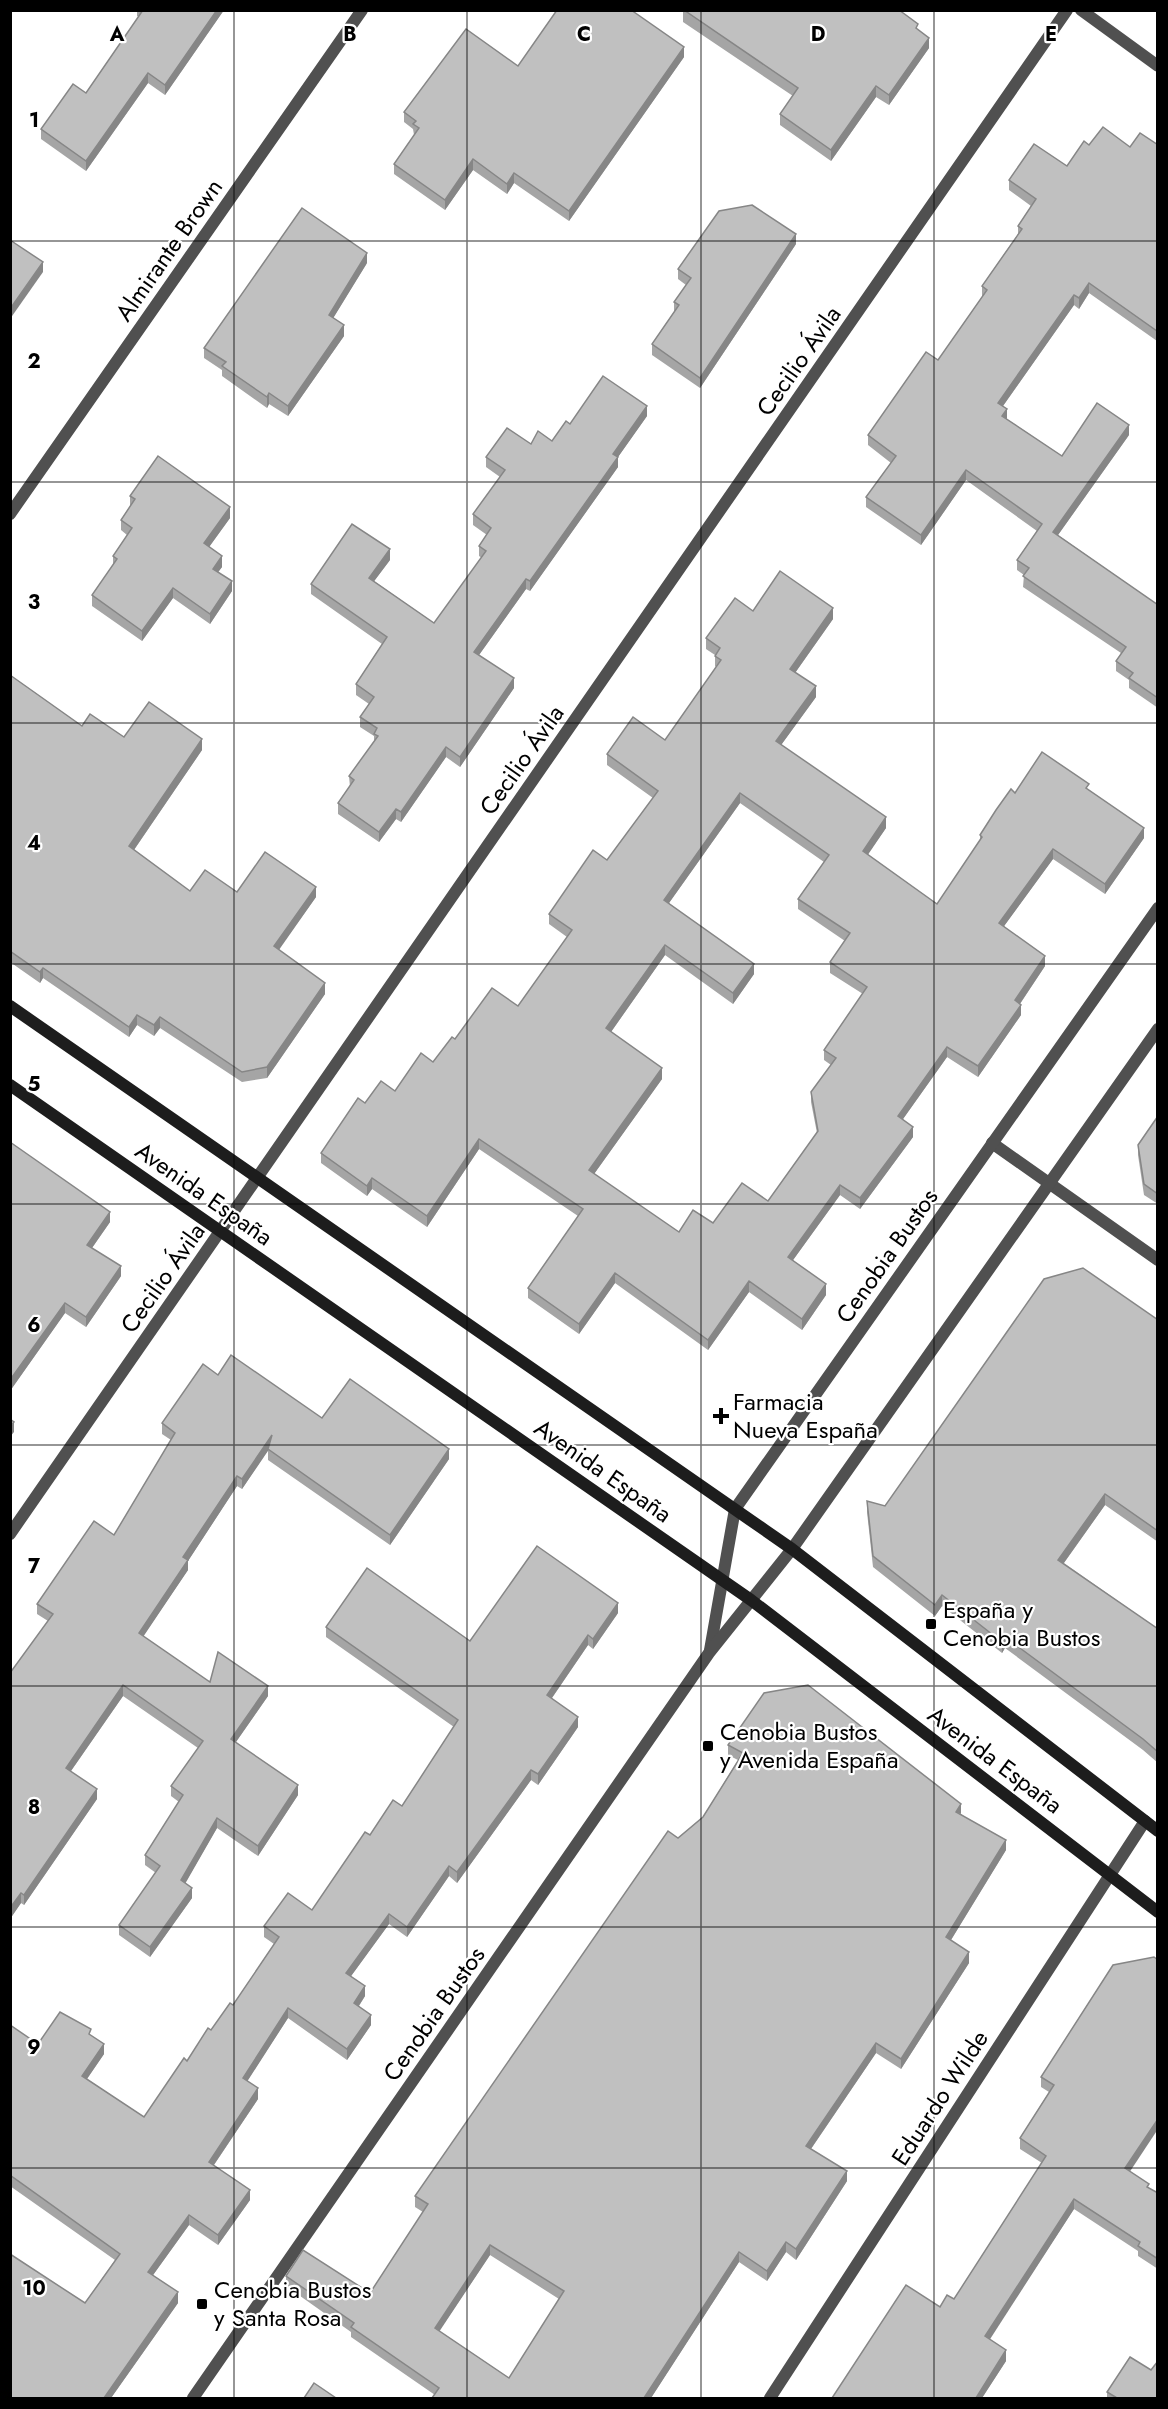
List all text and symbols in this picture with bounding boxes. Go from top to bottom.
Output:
text: A [109,20,125,49]
text: B [343,20,357,49]
text: C [577,20,591,49]
text: D [811,20,825,49]
text: E [1045,20,1057,49]
text: 1 [29,106,39,135]
street label: Almirante Brown [106,171,231,328]
street label: Cecilio Ávila [748,299,849,423]
text: 2 [27,347,41,376]
text: 3 [28,588,40,617]
street label: Cecilio Ávila [471,698,572,822]
text: 4 [27,829,41,858]
text: 5 [28,1070,41,1099]
street label: Avenida España [128,1133,280,1254]
street label: Cenobia Bustos [827,1181,946,1330]
street label: Cecilio Ávila [112,1216,213,1340]
text: 6 [27,1311,41,1340]
place label: Farmacia Nueva España [733,1384,878,1447]
marker: Farmacia Nueva España [714,1409,728,1423]
street label: Avenida España [527,1410,679,1531]
text: 7 [28,1552,41,1581]
place label: España y Cenobia Bustos [943,1592,1100,1655]
marker: España y Cenobia Bustos [924,1617,938,1631]
street label: Avenida España [921,1697,1070,1822]
place label: Cenobia Bustos y Avenida España [720,1714,898,1777]
marker: Cenobia Bustos y Avenida España [701,1739,715,1753]
text: 8 [28,1793,40,1822]
street label: Cenobia Bustos [374,1939,493,2088]
street label: Eduardo Wilde [883,2023,996,2172]
text: 9 [27,2033,41,2062]
place label: Cenobia Bustos y Santa Rosa [214,2272,371,2335]
text: 10 [22,2274,46,2303]
marker: Cenobia Bustos y Santa Rosa [195,2297,209,2311]

